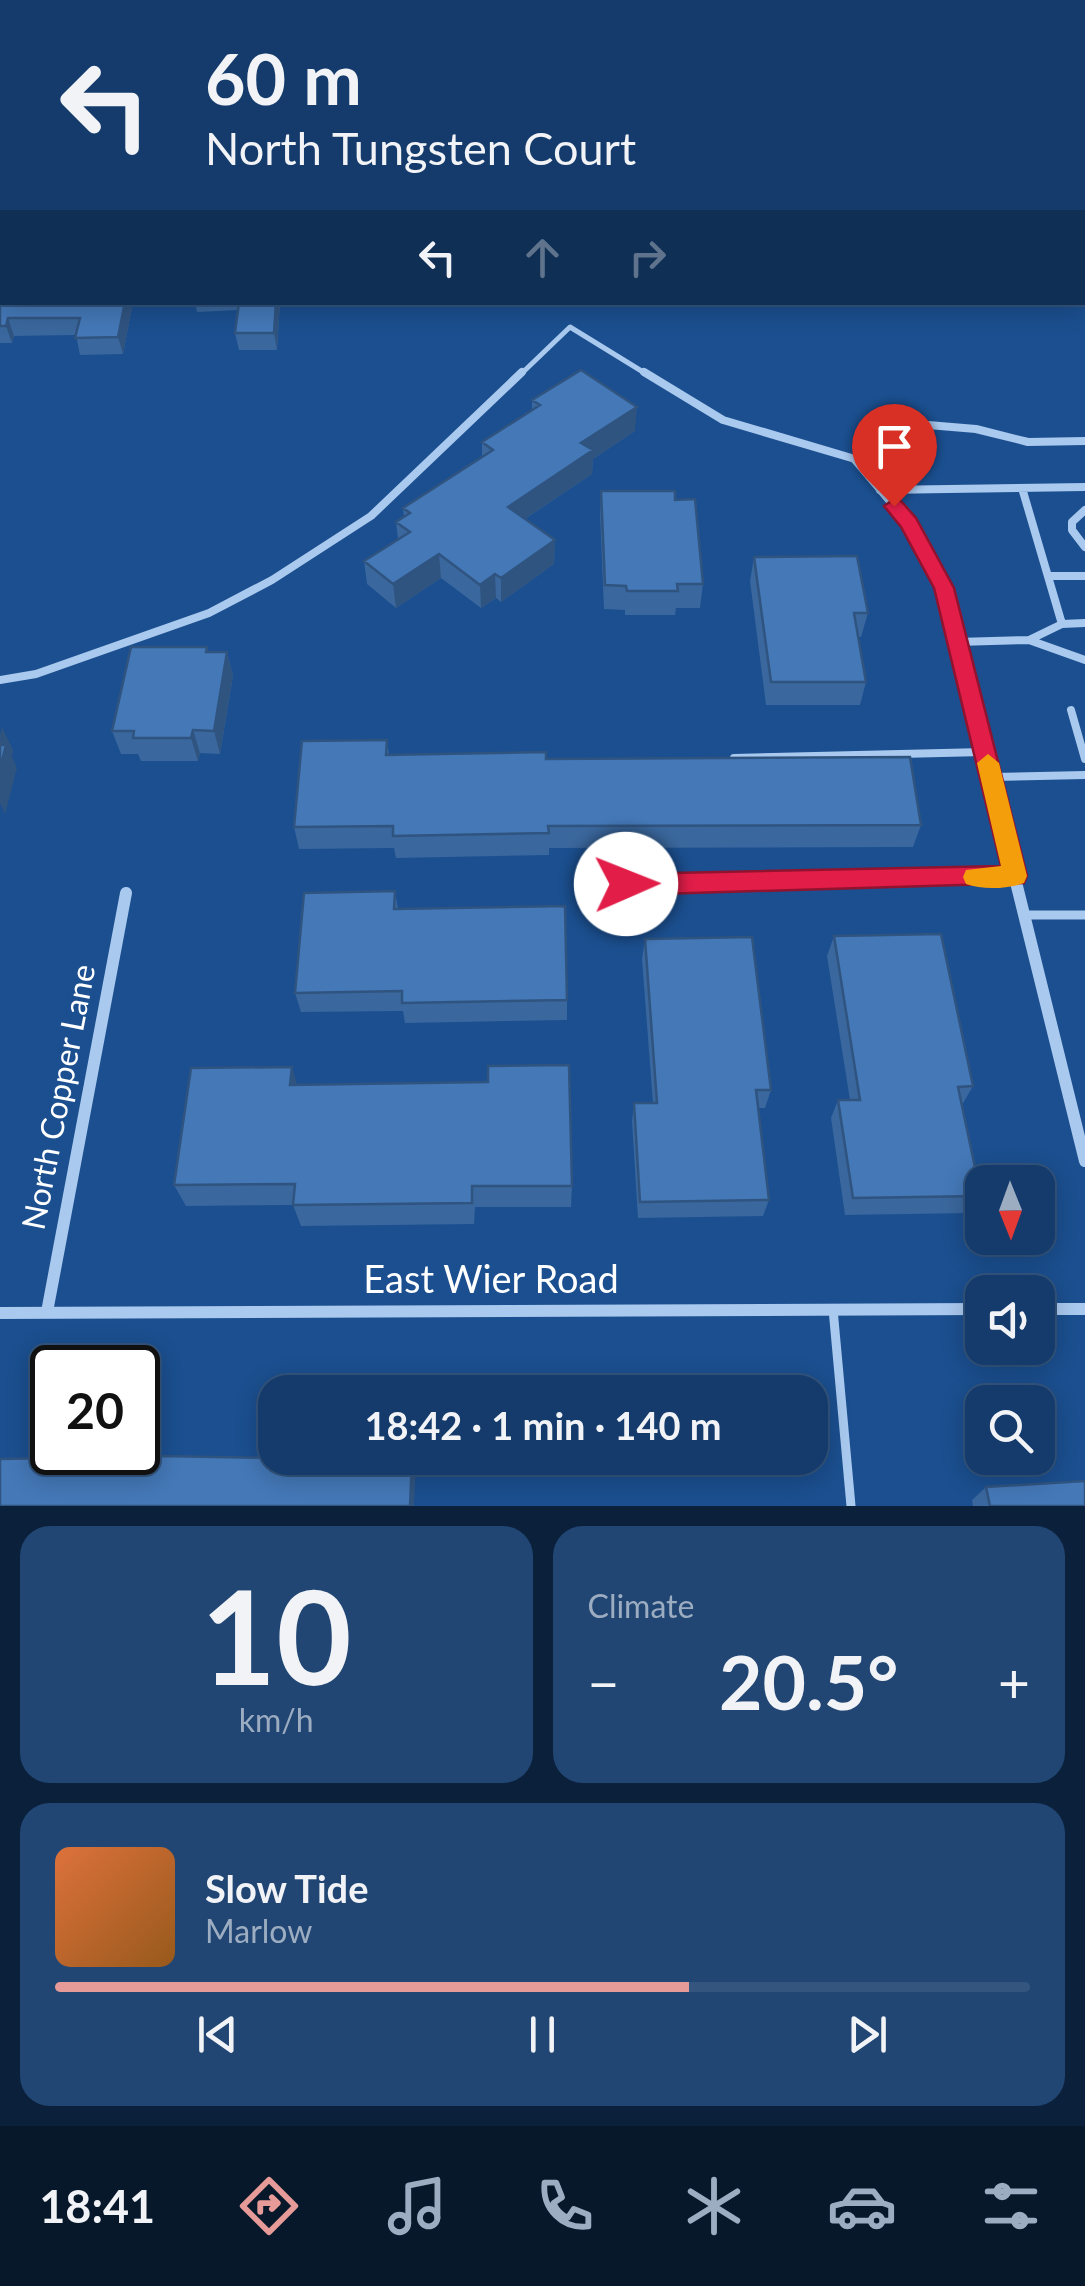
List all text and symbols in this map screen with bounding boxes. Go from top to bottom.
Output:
text: 60 m [205,36,362,120]
icon: left [40,40,170,170]
text: North Tungsten Court [205,121,636,175]
icon: left [410,230,465,285]
icon: ahead [515,230,570,285]
icon: right [620,230,675,285]
pin [852,404,937,507]
icon: arrive [867,419,922,474]
position arrow [574,832,678,936]
street label: North Copper Lane [13,961,102,1233]
north arrow [965,1165,1055,1255]
map controls [965,1165,1055,1475]
street label: East Wier Road [363,1255,619,1301]
button: sound [965,1275,1055,1365]
speed limit sign: 20 [30,1345,160,1475]
button: search [965,1385,1055,1475]
text: 18:42 · 1 min · 140 m [364,1402,722,1448]
text: 10 [201,1557,352,1713]
text: Climate [588,1586,694,1625]
text: 20.5° [719,1636,898,1726]
text: − [588,1649,619,1715]
text: + [998,1649,1030,1715]
text: km/h [239,1700,314,1739]
text: Slow Tide [205,1865,368,1911]
text: Marlow [205,1911,312,1950]
icon: previous [190,2007,245,2062]
icon: pause [515,2007,570,2062]
icon: next [840,2007,895,2062]
icon: directions [234,2171,304,2241]
icon: music [382,2171,452,2241]
icon: phone [530,2171,600,2241]
icon: climate [679,2171,749,2241]
icon: car [827,2171,897,2241]
icon: filters [976,2171,1046,2241]
text: 18:41 [39,2179,155,2233]

